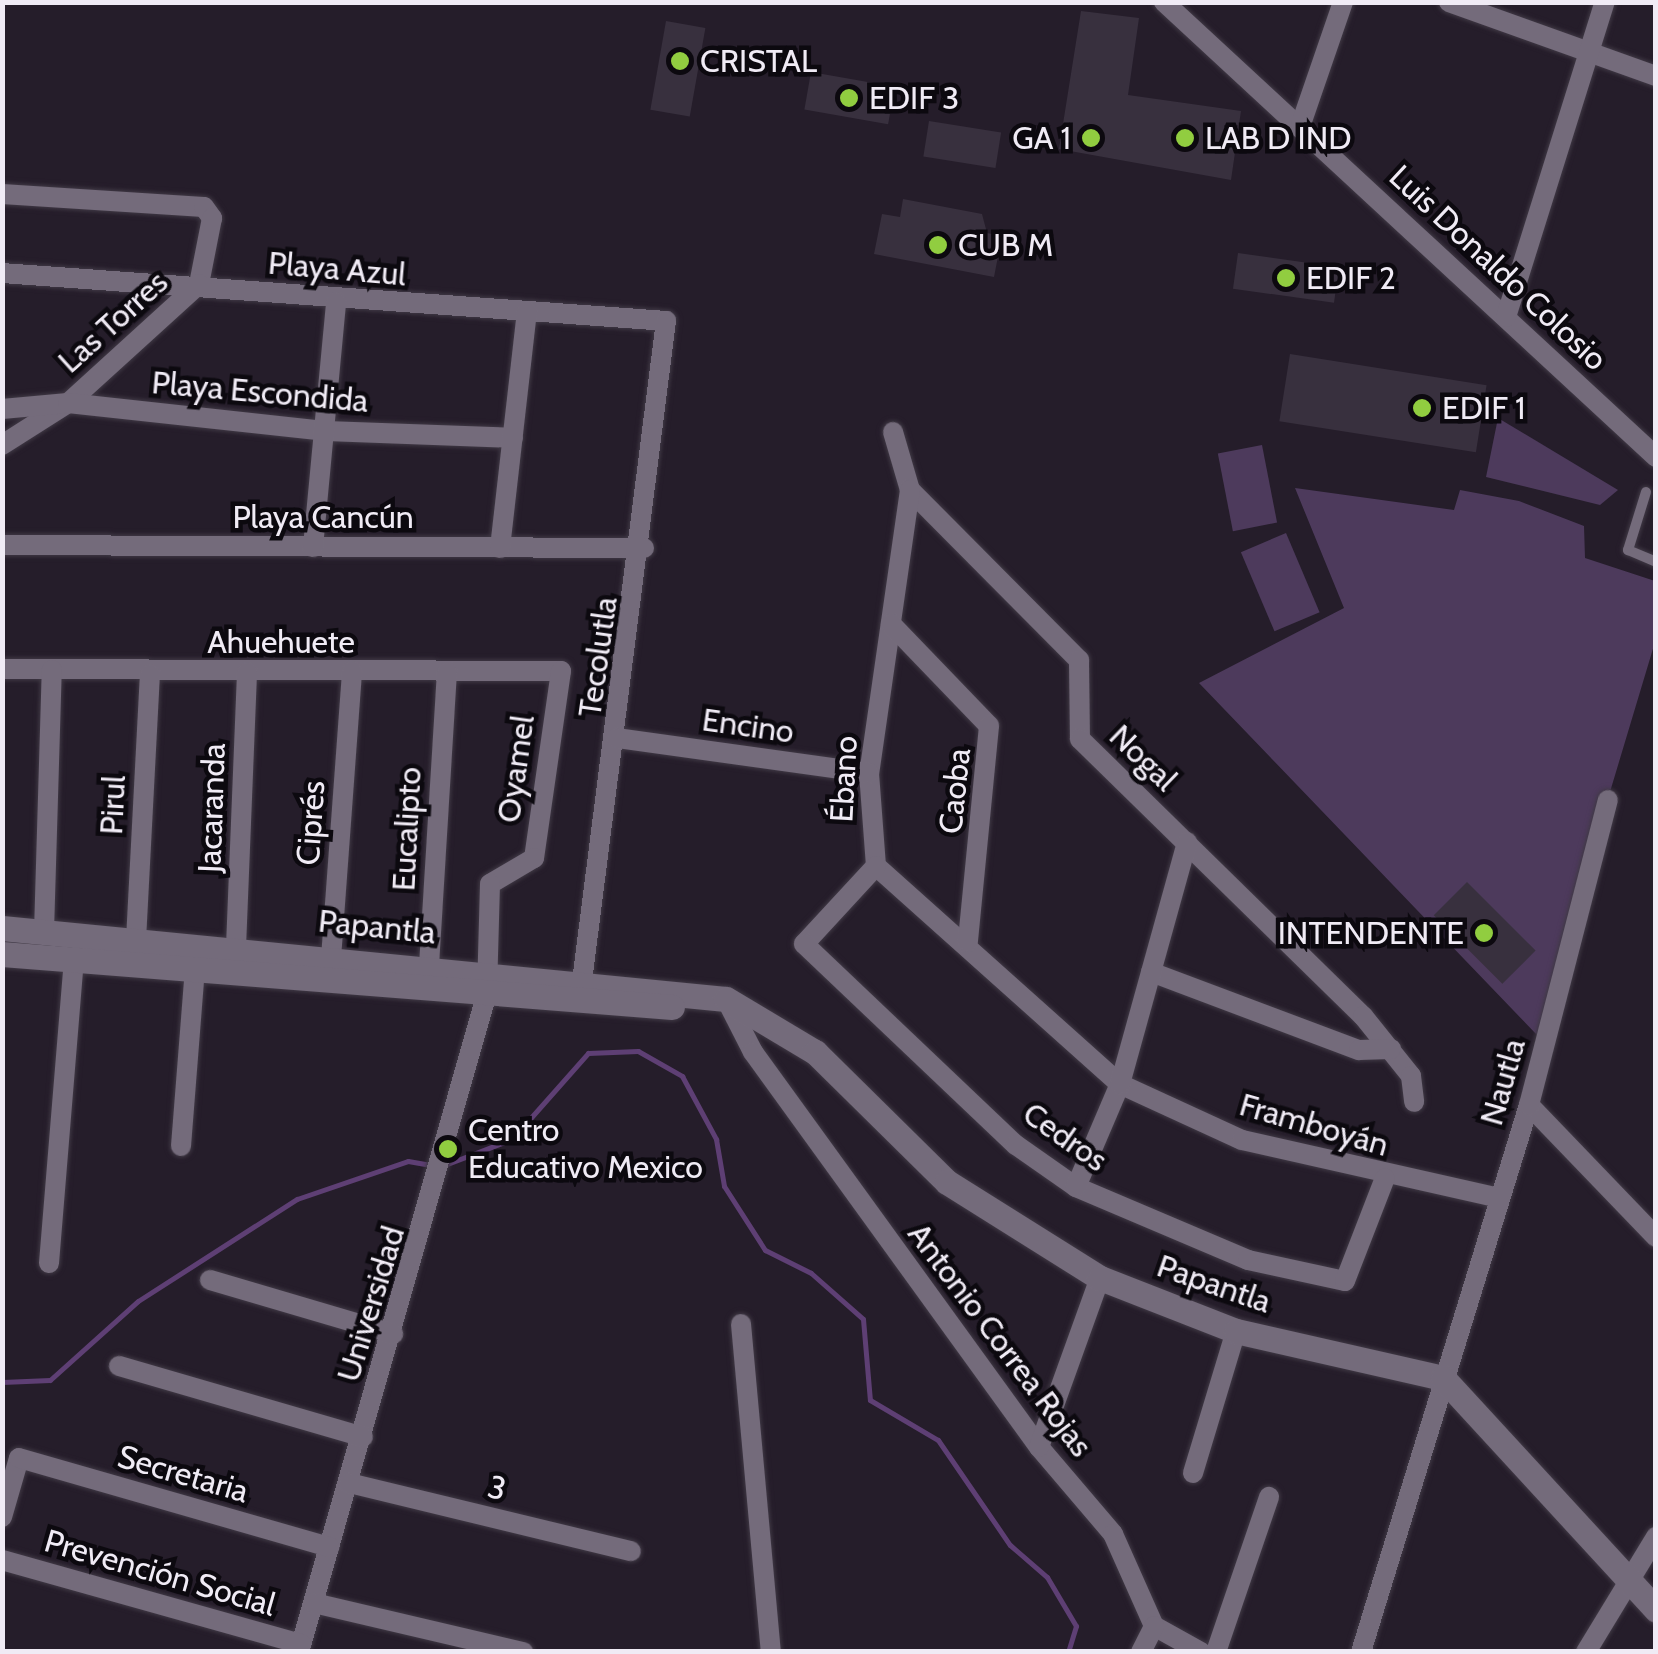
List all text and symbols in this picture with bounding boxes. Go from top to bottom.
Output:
place label: CRISTAL [700,42,817,80]
marker: CRISTAL [669,50,691,72]
place label: EDIF 3 [869,79,959,117]
marker: EDIF 3 [838,87,860,109]
place label: GA 1 [1012,119,1071,157]
place label: LAB D IND [1205,119,1351,157]
marker: GA 1 [1080,127,1102,149]
marker: LAB D IND [1174,127,1196,149]
street label: Luis Donaldo Colosio [1381,157,1615,379]
place label: CUB M [958,226,1053,264]
marker: CUB M [927,234,949,256]
street label: Playa Azul [267,244,407,294]
place label: EDIF 2 [1306,259,1396,297]
street label: Las Torres [51,263,175,381]
marker: EDIF 2 [1275,267,1297,289]
street label: Playa Escondida [150,363,370,421]
place label: EDIF 1 [1442,389,1526,427]
marker: EDIF 1 [1411,397,1433,419]
street label: Playa Cancún [232,498,414,536]
street label: Tecolutla [571,594,625,720]
street label: Ahuehuete [207,623,355,661]
street label: Encino [700,701,796,751]
street label: Oyamel [489,713,543,825]
street label: Nogal [1101,717,1185,799]
street label: Ébano [823,735,865,823]
street label: Jacaranda [191,743,233,873]
street label: Caoba [931,746,979,836]
street label: Eucalipto [385,766,429,892]
street label: Pirul [92,774,134,836]
street label: Ciprés [289,779,333,867]
street label: Papantla [316,902,438,952]
place label: INTENDENTE [1278,914,1464,952]
marker: INTENDENTE [1473,922,1495,944]
street label: Nautla [1472,1034,1534,1130]
street label: Framboyán [1235,1085,1393,1165]
street label: Cedros [1016,1094,1114,1180]
place label: Centro Educativo Mexico [468,1112,703,1187]
marker: Centro Educativo Mexico [437,1138,459,1160]
street label: Antonio Correa Rojas [900,1216,1100,1464]
street label: Universidad [329,1222,413,1386]
street label: Papantla [1152,1247,1276,1321]
street label: Secretaria [113,1437,253,1511]
street label: 3 [484,1467,510,1509]
street label: Prevención Social [40,1522,280,1624]

